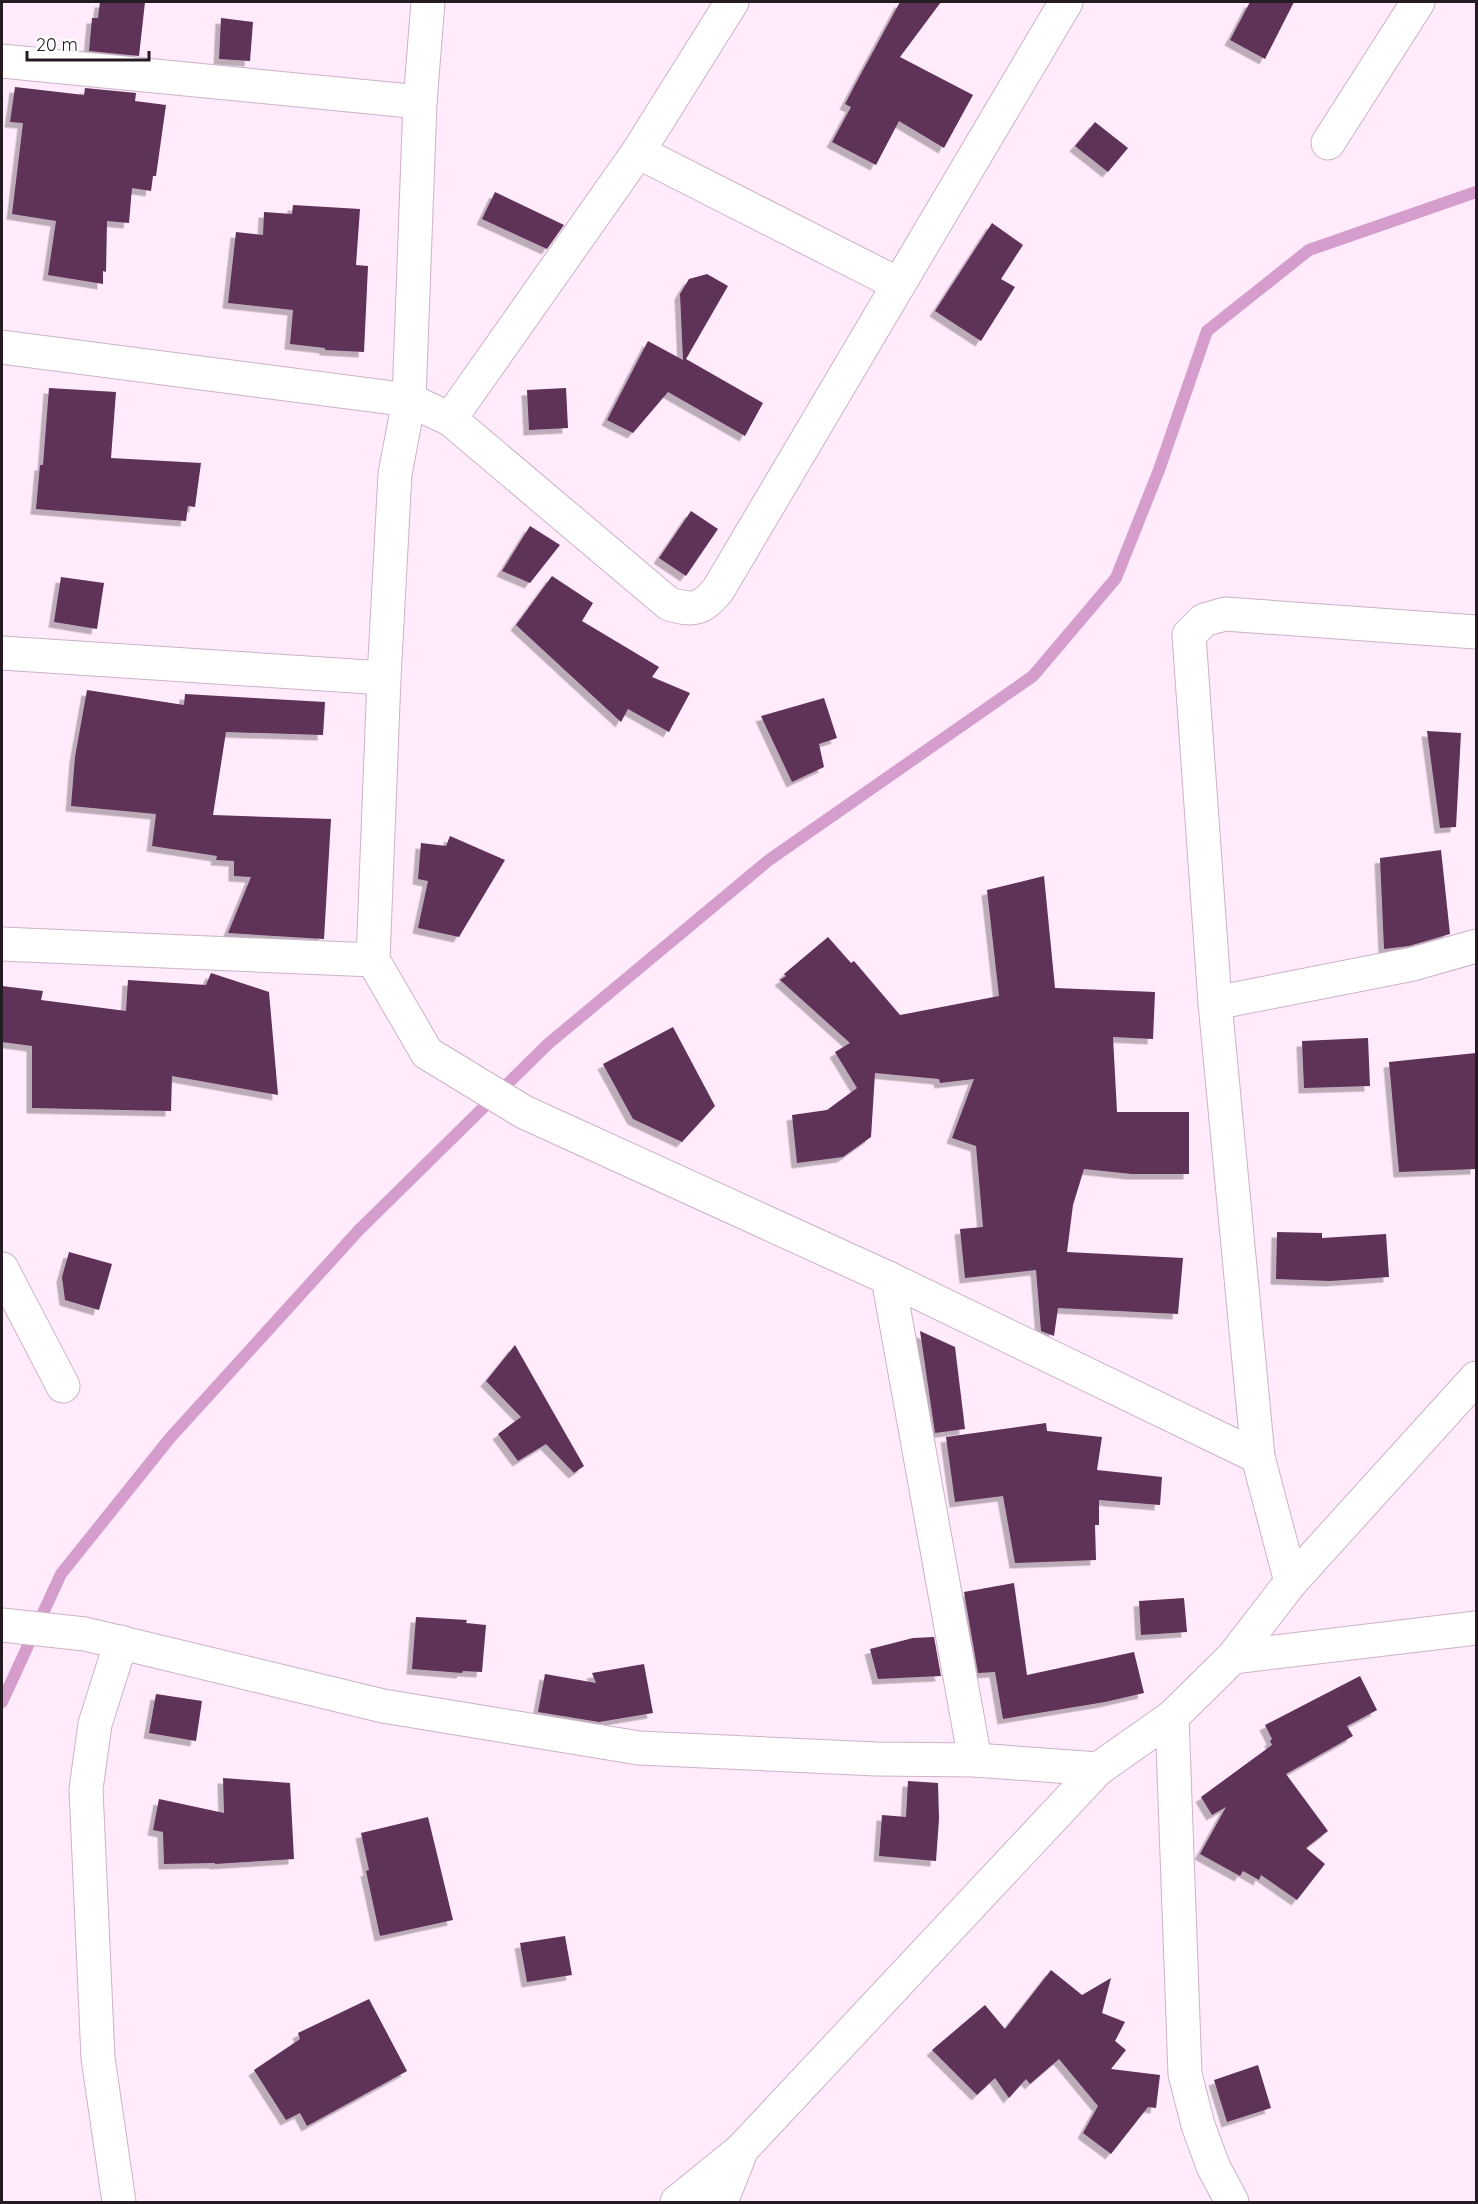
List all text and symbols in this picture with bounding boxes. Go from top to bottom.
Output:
scale bar [27,24,148,62]
text: 20 m [36,33,78,56]

